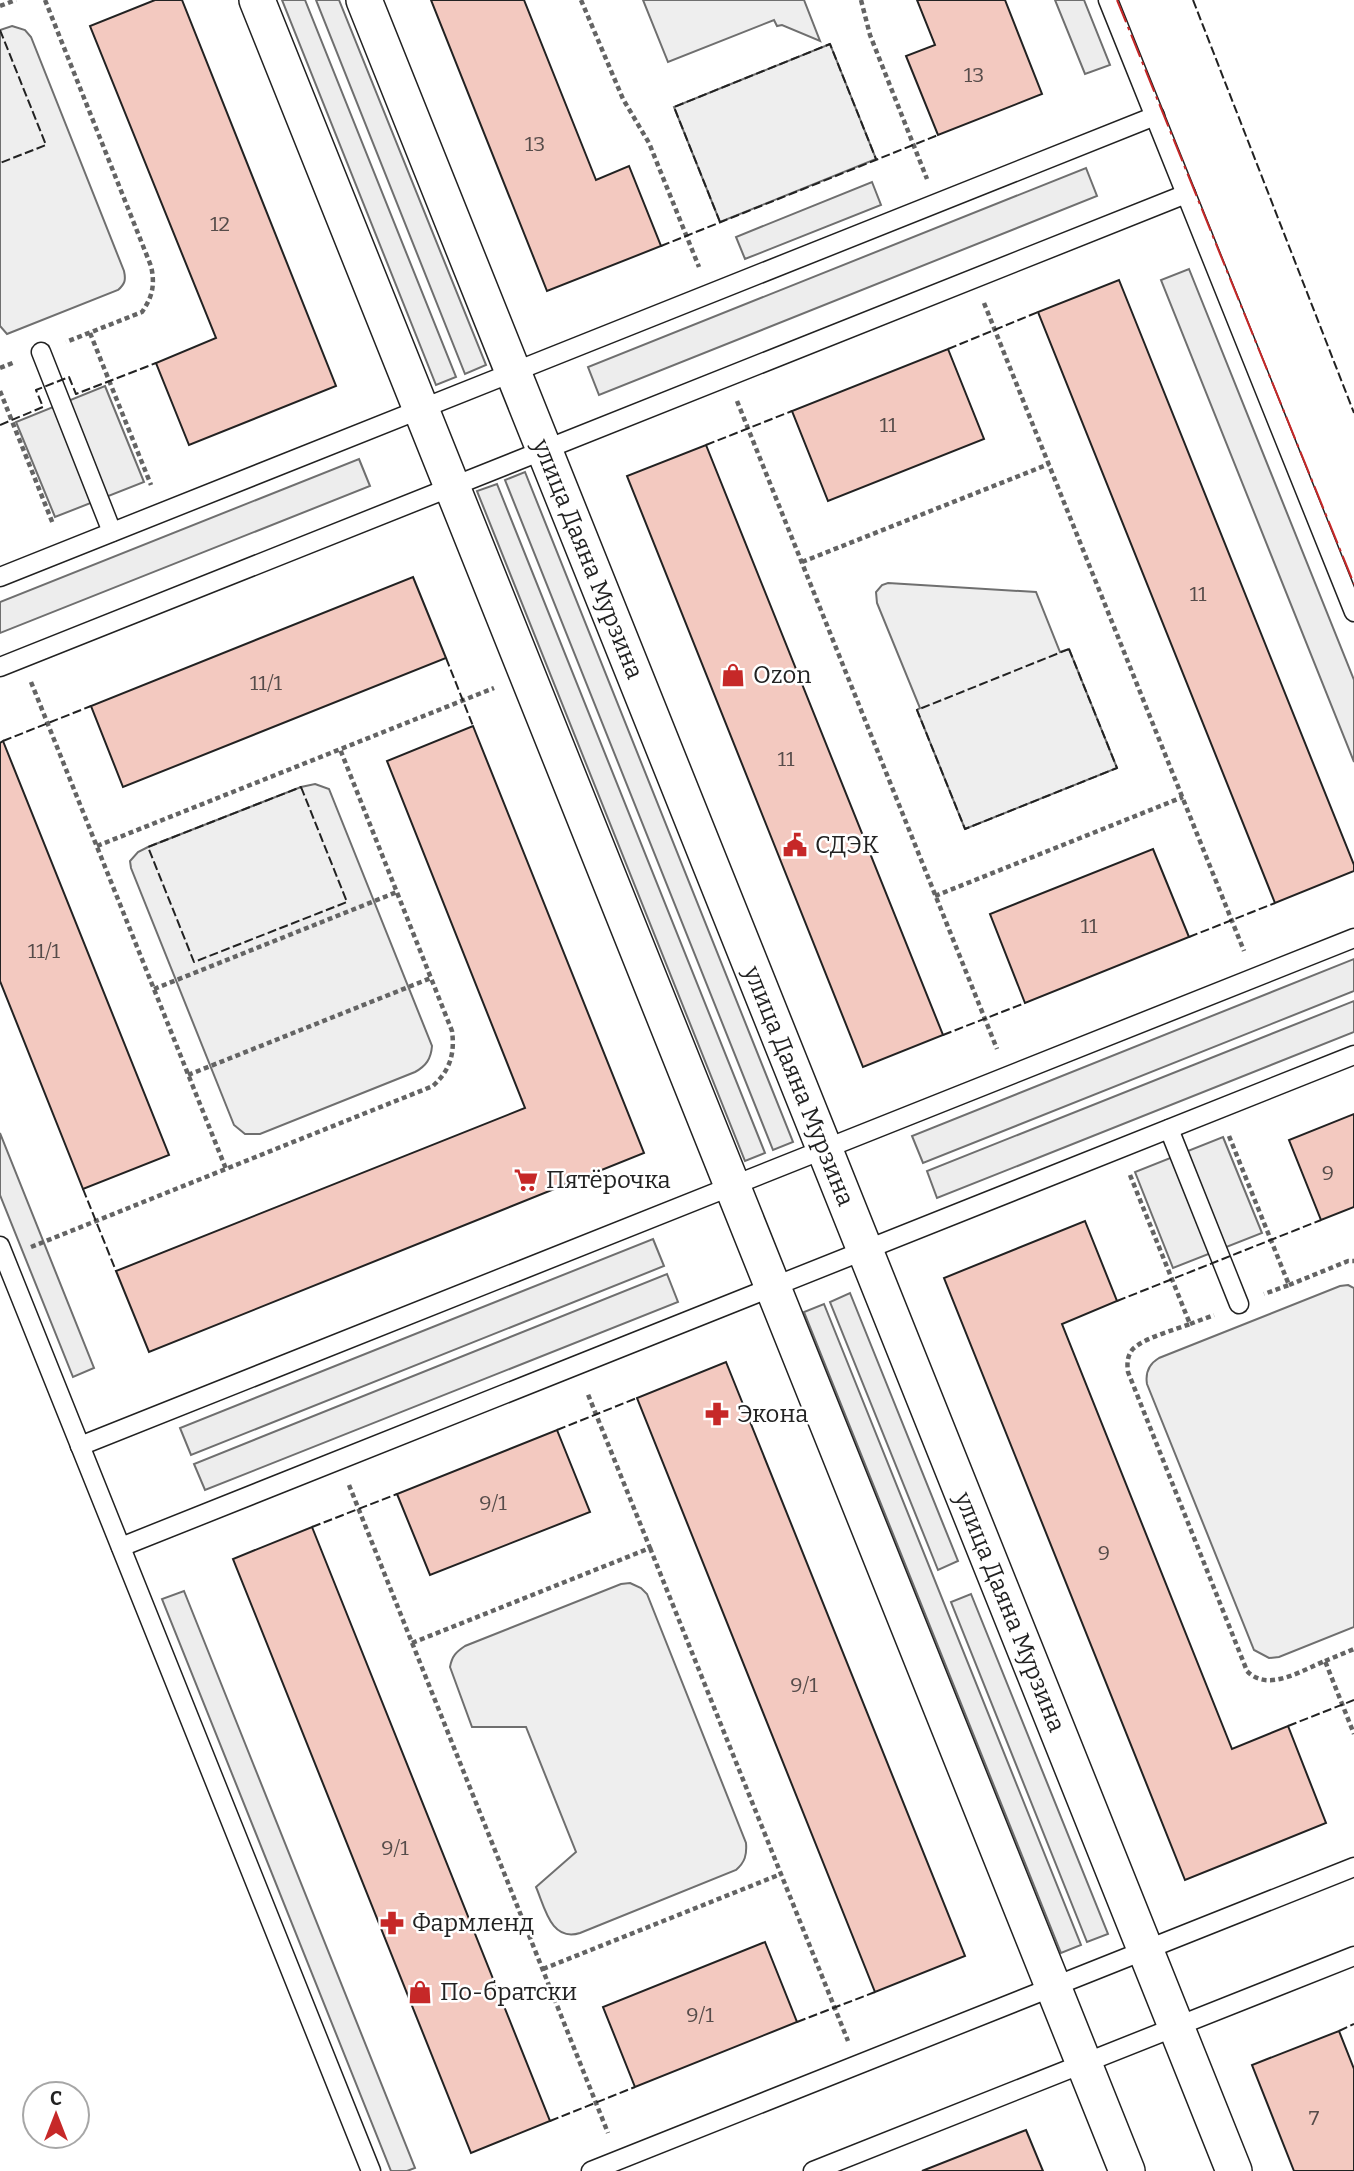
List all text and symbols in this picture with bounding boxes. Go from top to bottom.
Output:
house number: 13 [964,62,984,88]
house number: 13 [525,131,545,157]
house number: 12 [210,211,230,237]
house number: 11 [879,412,897,438]
street label: улица Даяна Мурзина [527,434,649,683]
house number: 11 [1189,581,1207,607]
shop icon: Ozon [719,661,747,689]
place label: Ozon [753,661,811,689]
house number: 11/1 [250,670,283,696]
house number: 11 [777,746,795,772]
public building icon: СДЭК [781,831,809,859]
place label: СДЭК [815,831,879,859]
house number: 11 [1080,913,1098,939]
house number: 11/1 [28,938,61,964]
street label: улица Даяна Мурзина [738,961,860,1210]
house number: 9 [1322,1160,1334,1186]
supermarket icon: Пятёрочка [512,1166,540,1194]
place label: Пятёрочка [546,1166,671,1194]
pharmacy icon: Экона [703,1400,731,1428]
place label: Экона [737,1400,808,1428]
street label: улица Даяна Мурзина [949,1487,1071,1736]
house number: 9/1 [479,1490,507,1516]
house number: 9 [1098,1540,1110,1566]
house number: 9/1 [790,1672,818,1698]
house number: 9/1 [381,1835,409,1861]
pharmacy icon: Фармленд [378,1909,406,1937]
place label: Фармленд [412,1909,534,1937]
shop icon: По-братски [406,1978,434,2006]
place label: По-братски [440,1978,577,2006]
house number: 9/1 [686,2002,714,2028]
north arrow [21,2080,91,2150]
text: С [50,2087,62,2110]
house number: 7 [1309,2105,1320,2131]

